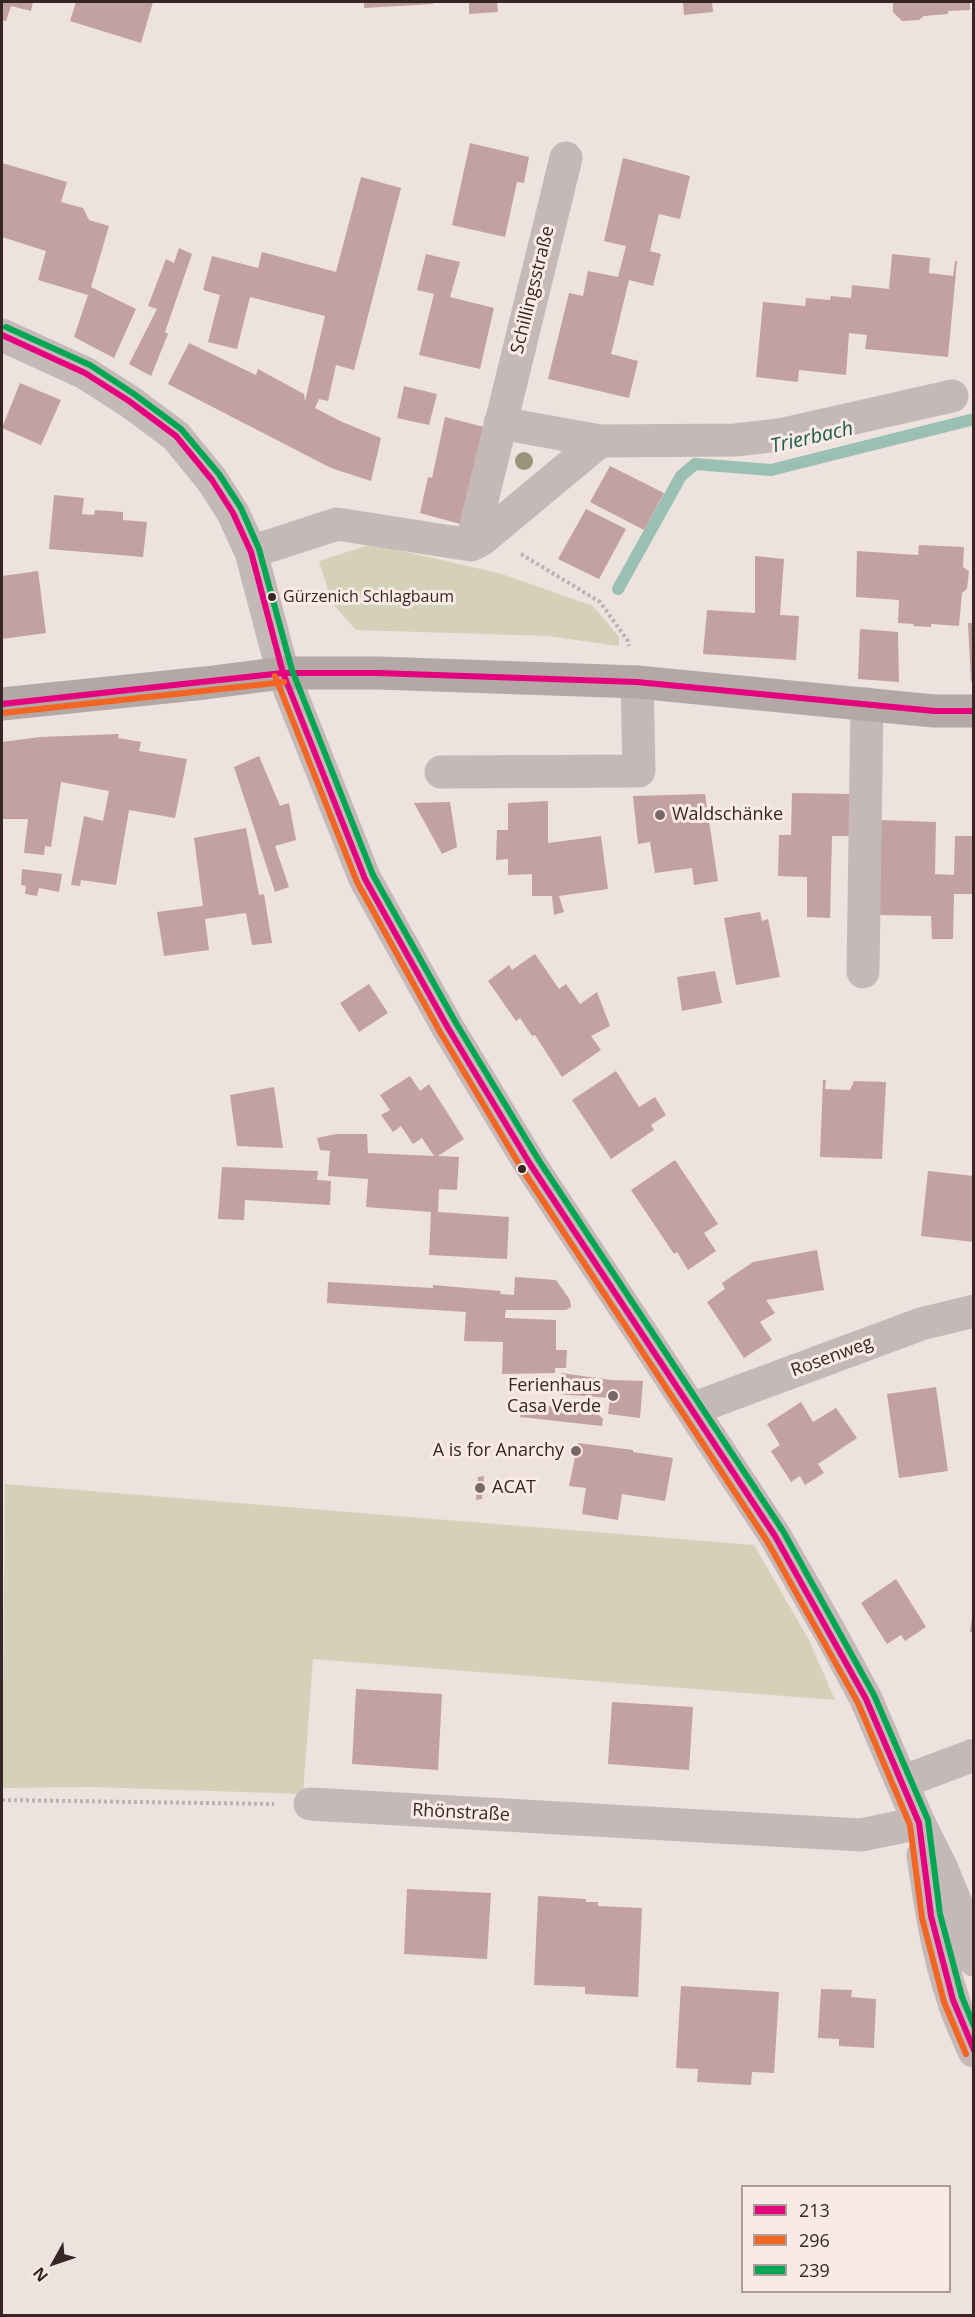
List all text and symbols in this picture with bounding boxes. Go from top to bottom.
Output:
street label: Schillingsstraße [507,224,559,356]
water label: Trierbach [768,417,856,459]
place label: Gürzenich Schlagbaum [283,587,454,607]
marker: Gürzenich Schlagbaum [266,591,278,603]
place label: Waldschänke [672,804,783,826]
marker: Waldschänke [653,808,667,822]
unlabelled marker [516,1163,528,1175]
street label: Rosenweg [788,1332,876,1382]
place label: Ferienhaus Casa Verde [507,1375,601,1418]
marker: Ferienhaus Casa Verde [606,1389,620,1403]
place label: A is for Anarchy [433,1440,564,1462]
marker: A is for Anarchy [569,1444,583,1458]
place label: ACAT [492,1477,536,1499]
marker: ACAT [473,1481,487,1495]
street label: Rhönstraße [412,1800,510,1826]
legend [741,2185,951,2293]
text: 213 [799,2198,830,2222]
text: 296 [799,2228,830,2252]
north arrow [24,2233,84,2293]
text: 239 [799,2258,830,2282]
text: N [28,2263,53,2287]

